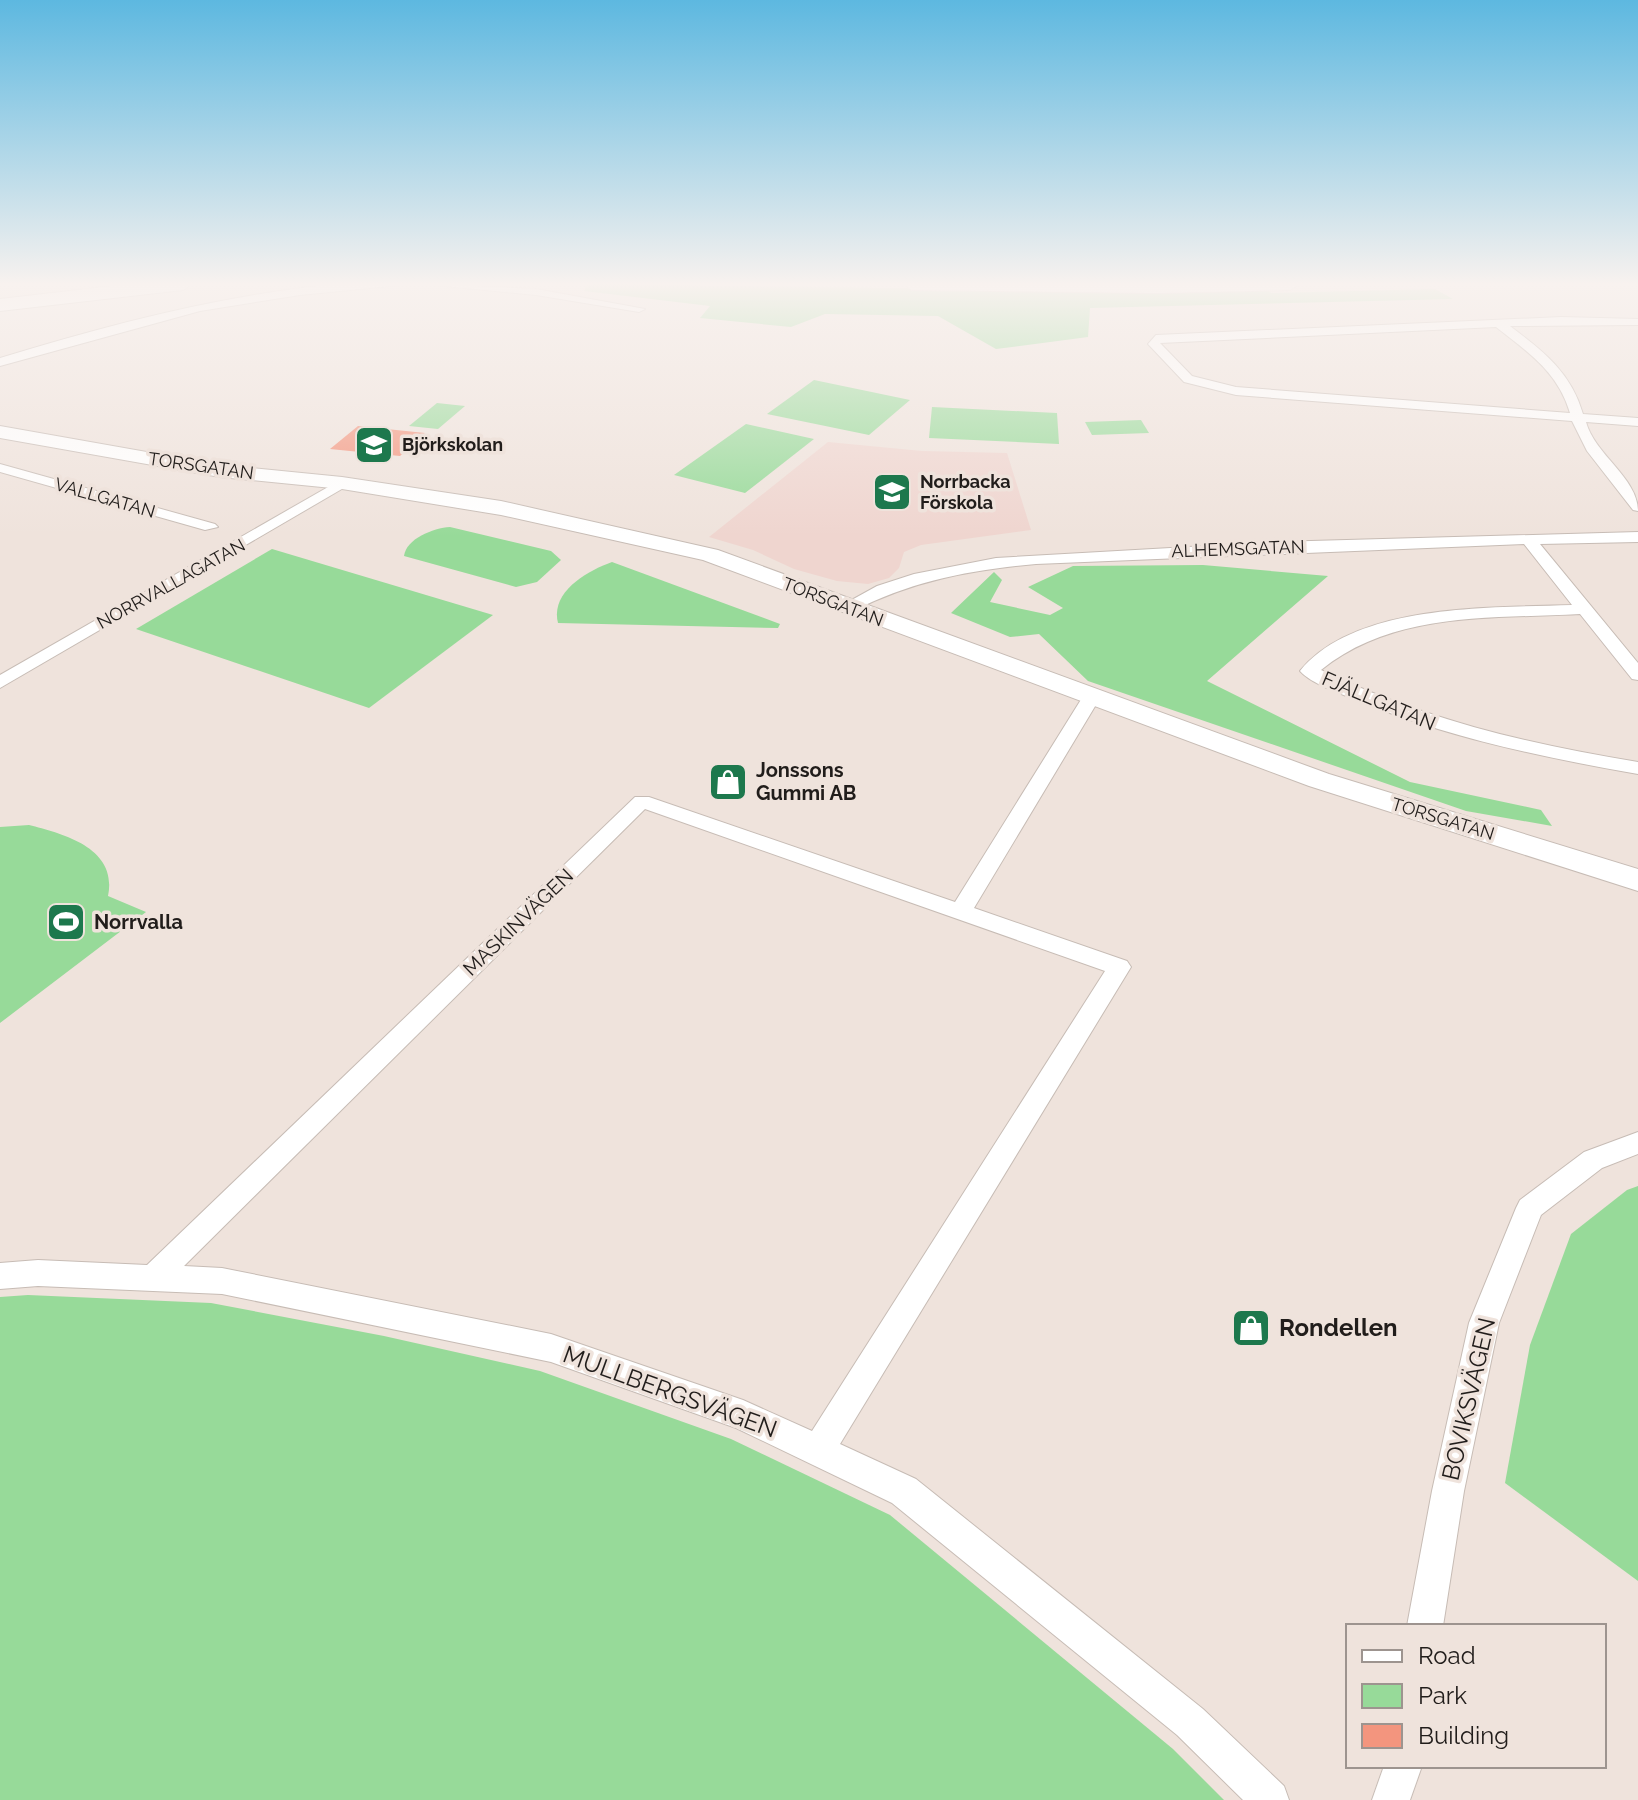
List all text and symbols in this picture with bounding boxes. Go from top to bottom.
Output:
school or university icon: Björkskolan [353,424,395,466]
place label: Björkskolan [402,434,503,455]
street label: TORSGATAN [147,448,255,483]
school or university icon: Norrbacka Förskola [871,471,913,513]
place label: Norrbacka Förskola [920,471,1011,513]
street label: VALLGATAN [53,473,158,522]
street label: NORRVALLAGATAN [93,534,249,633]
street label: ALHEMSGATAN [1171,536,1305,561]
street label: TORSGATAN [780,573,887,630]
street label: FJÄLLGATAN [1319,666,1439,736]
place label: Jonssons Gummi AB [756,758,856,805]
shop icon: Jonssons Gummi AB [707,761,749,803]
street label: TORSGATAN [1389,793,1497,844]
street label: MASKINVÄGEN [458,863,578,981]
sports icon: Norrvalla [45,901,87,943]
place label: Norrvalla [94,910,183,934]
shop icon: Rondellen [1230,1307,1272,1349]
place label: Rondellen [1279,1313,1398,1342]
street label: BOVIKSVÄGEN [1436,1315,1501,1483]
street label: MULLBERGSVÄGEN [559,1339,781,1444]
legend [1346,1624,1606,1768]
text: Road [1418,1641,1476,1670]
text: Park [1418,1681,1467,1710]
text: Building [1418,1721,1509,1750]

